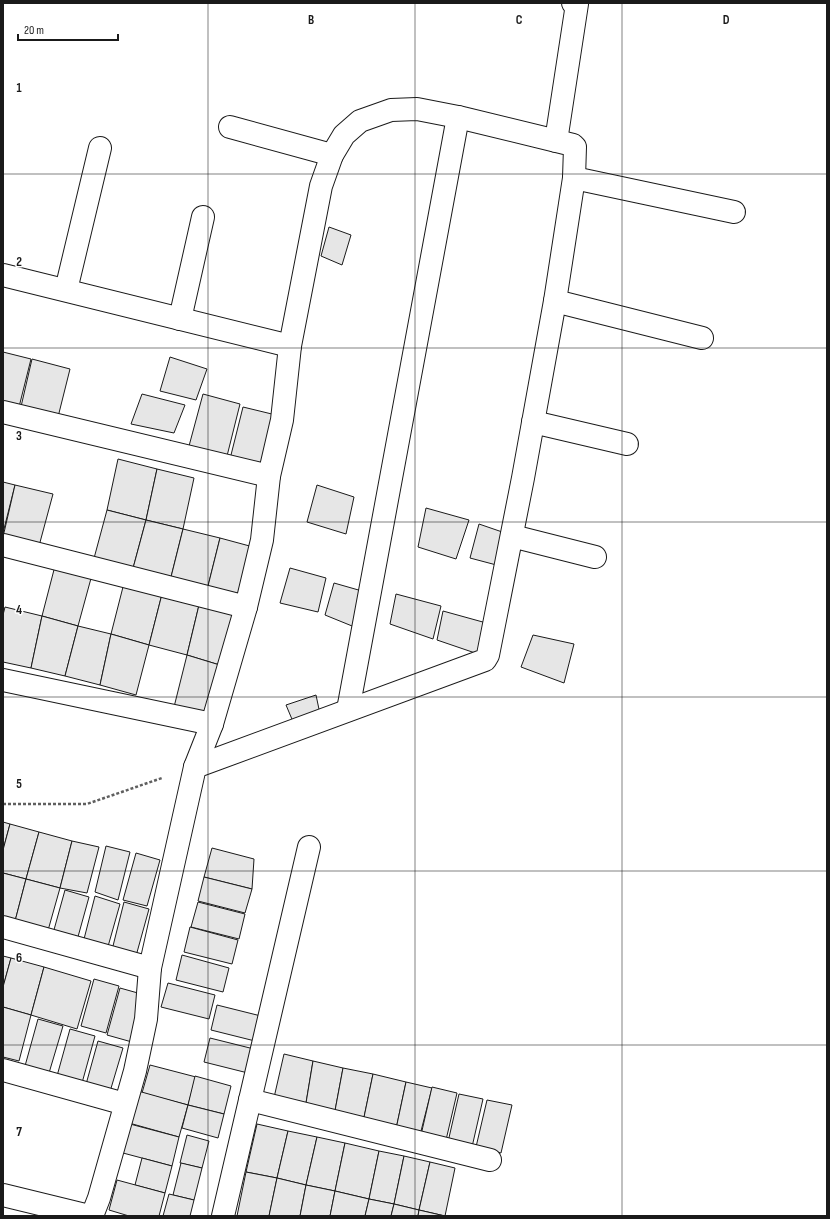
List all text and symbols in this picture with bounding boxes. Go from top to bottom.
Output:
text: B [308,12,314,28]
text: C [516,12,523,28]
text: D [723,12,730,28]
scale bar [18,16,118,42]
text: 20 m [24,23,44,38]
text: 1 [16,80,22,96]
text: 2 [16,254,22,270]
text: 3 [16,428,22,444]
text: 4 [16,602,22,618]
text: 5 [16,776,22,792]
text: 6 [16,950,22,966]
text: 7 [16,1124,22,1140]

